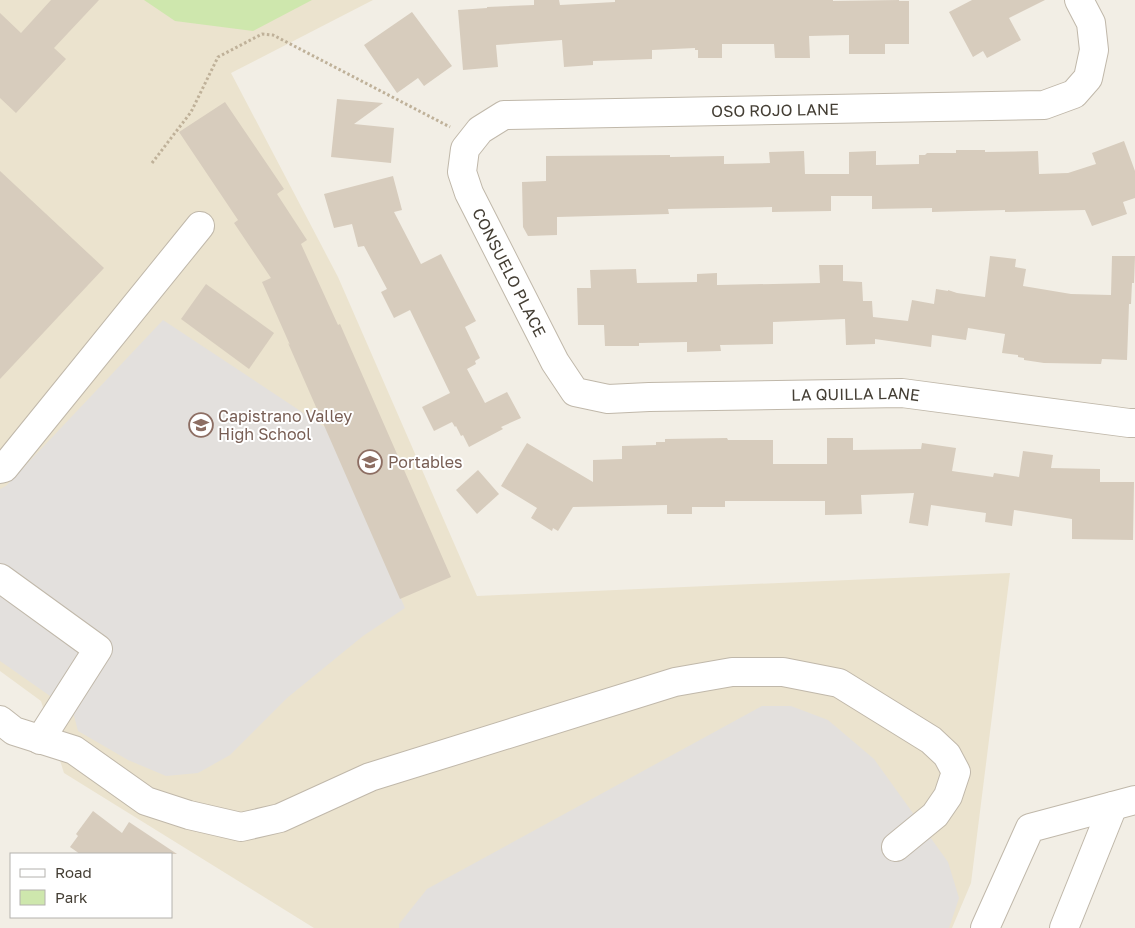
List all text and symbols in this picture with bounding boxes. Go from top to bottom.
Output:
street label: OSO ROJO LANE [711,99,839,121]
street label: CONSUELO PLACE [468,205,551,340]
street label: LA QUILLA LANE [791,383,921,405]
place label: Capistrano Valley High School [218,406,352,444]
school or university icon: Capistrano Valley High School [188,412,214,438]
school or university icon: Portables [357,449,383,475]
place label: Portables [388,452,462,472]
legend [10,853,172,918]
text: Road [55,863,92,881]
text: Park [55,888,88,906]

